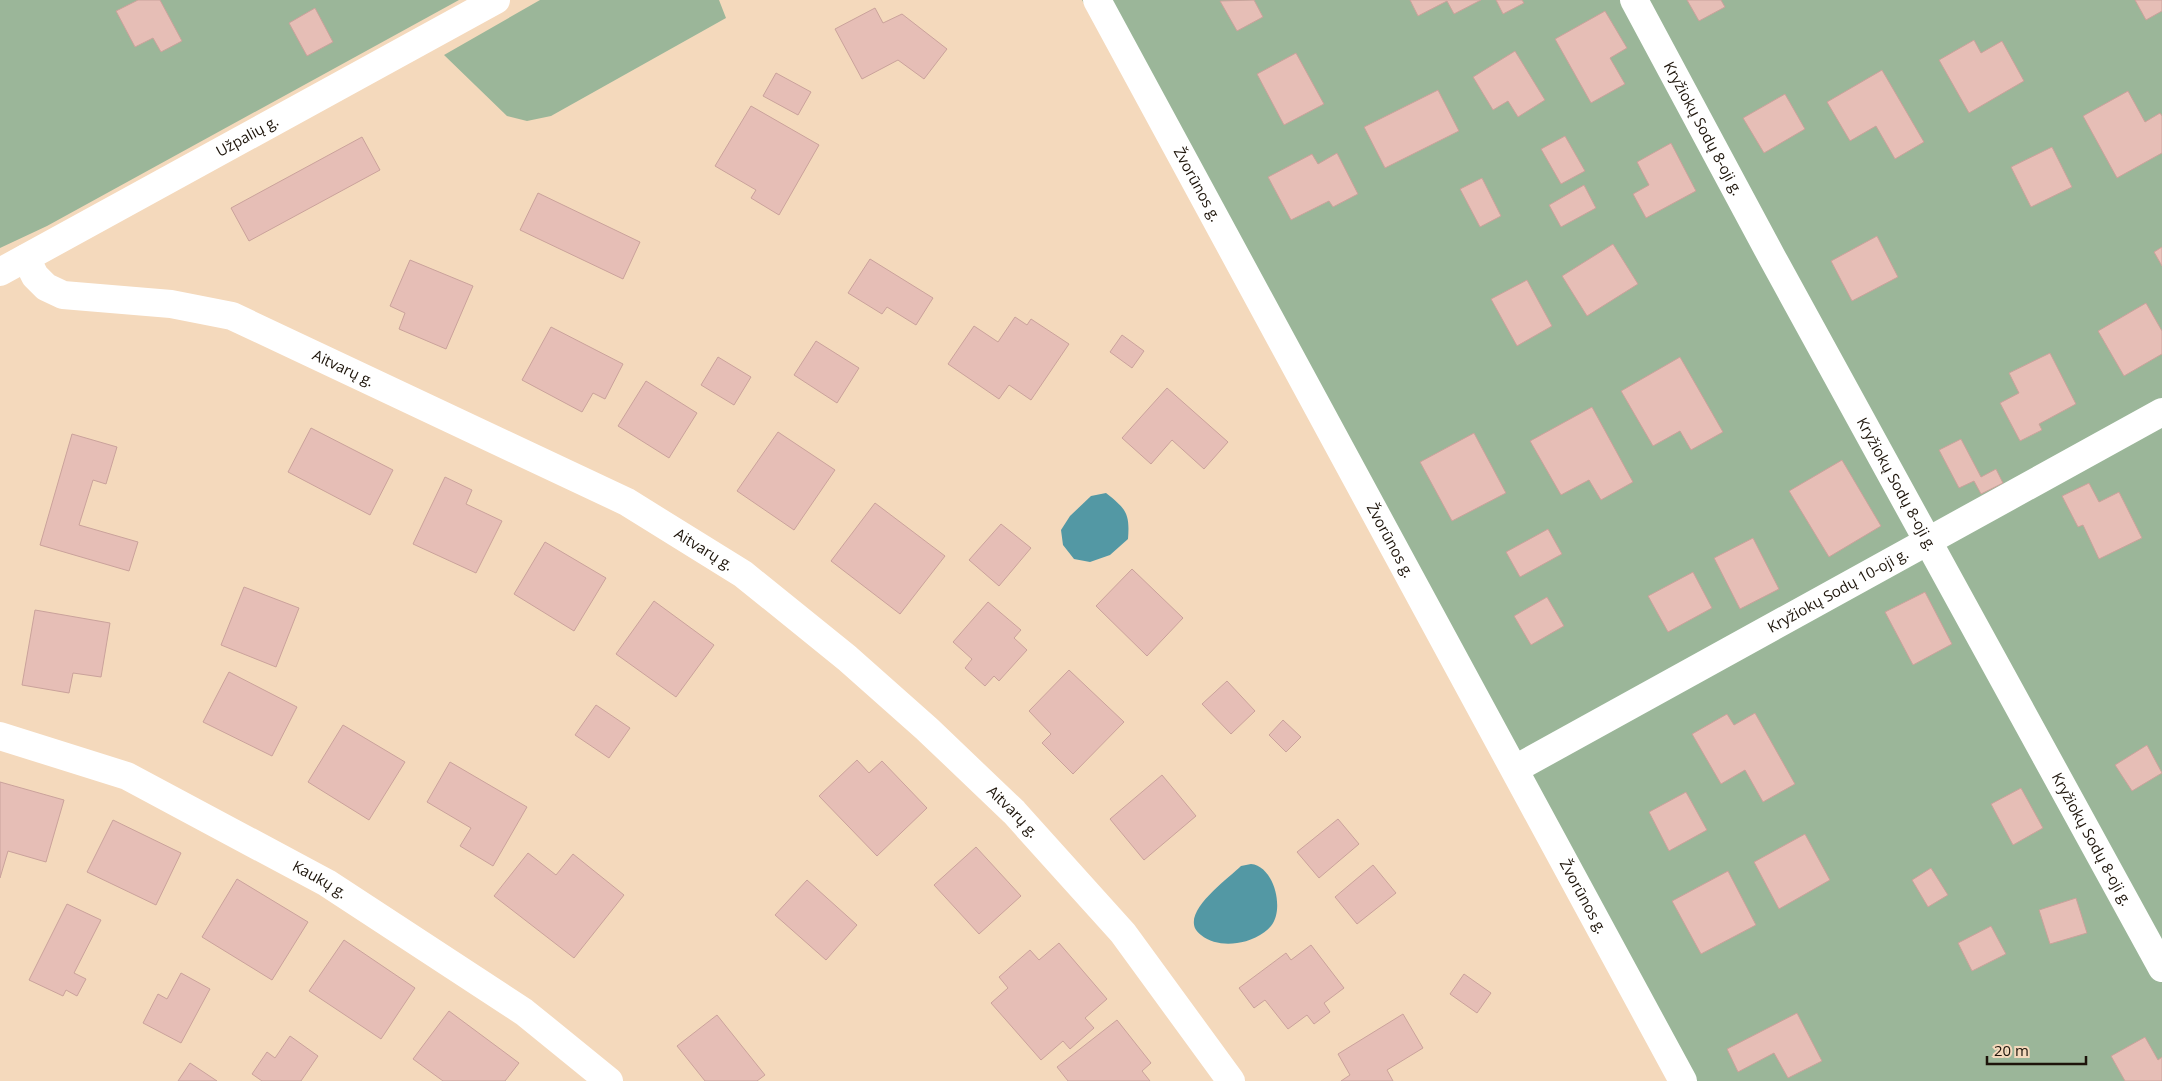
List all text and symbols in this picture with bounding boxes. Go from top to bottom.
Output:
street label: Kryžiokų Sodų 8-oji g. [1660,58,1748,199]
street label: Užpalių g. [212,110,282,161]
street label: Žvorūnos g. [1170,143,1226,225]
street label: Aitvarų g. [310,344,378,391]
street label: Kryžiokų Sodų 8-oji g. [1853,414,1942,554]
street label: Žvorūnos g. [1363,499,1419,581]
street label: Aitvarų g. [671,523,738,575]
street label: Kryžiokų Sodų 10-oji g. [1764,543,1912,637]
street label: Kryžiokų Sodų 8-oji g. [2048,769,2137,909]
street label: Aitvarų g. [983,781,1044,842]
street label: Kaukų g. [289,855,351,903]
street label: Žvorūnos g. [1556,855,1612,937]
scale bar [1987,1034,2086,1066]
text: 20 m [1994,1040,2029,1060]

